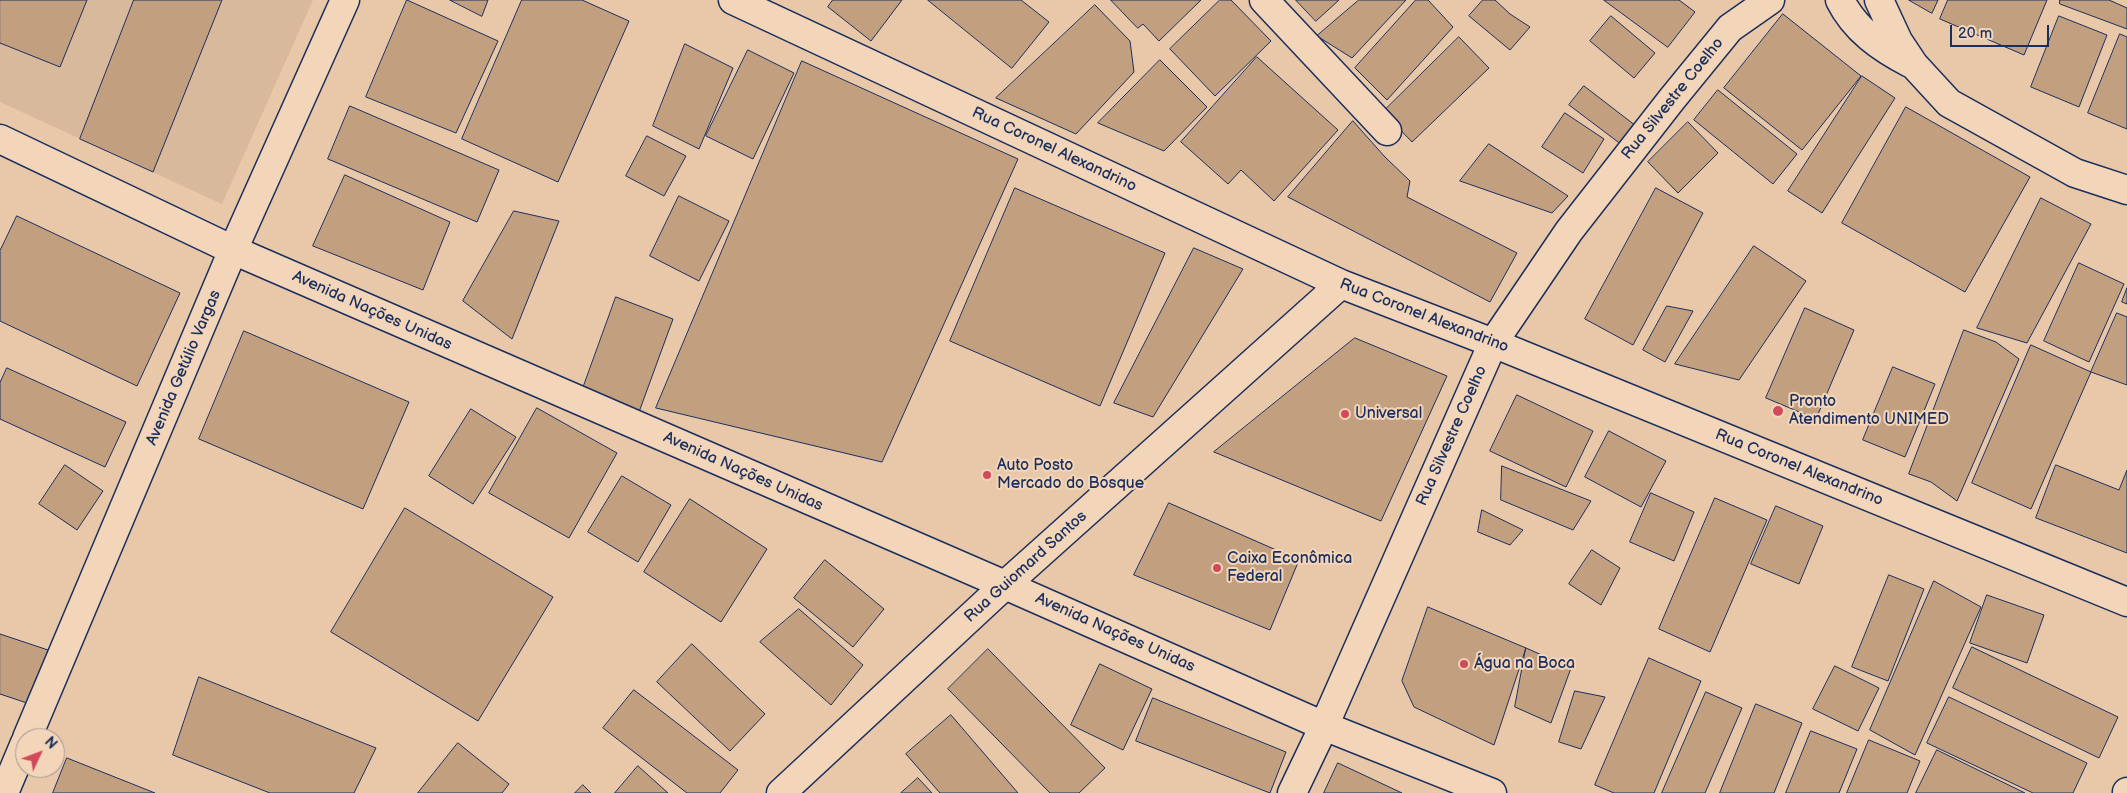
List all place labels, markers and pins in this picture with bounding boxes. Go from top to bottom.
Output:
place label: Pronto Atendimento UNIMED [1789,392,1949,430]
place label: Universal [1355,404,1422,424]
marker: Pronto Atendimento UNIMED [1771,404,1785,418]
marker: Universal [1339,408,1351,420]
place label: Auto Posto Mercado do Bosque [997,456,1144,494]
marker: Auto Posto Mercado do Bosque [981,469,993,481]
place label: Caixa Econômica Federal [1227,549,1352,587]
marker: Caixa Econômica Federal [1211,562,1223,574]
place label: Água na Boca [1474,654,1575,674]
marker: Água na Boca [1458,658,1470,670]

